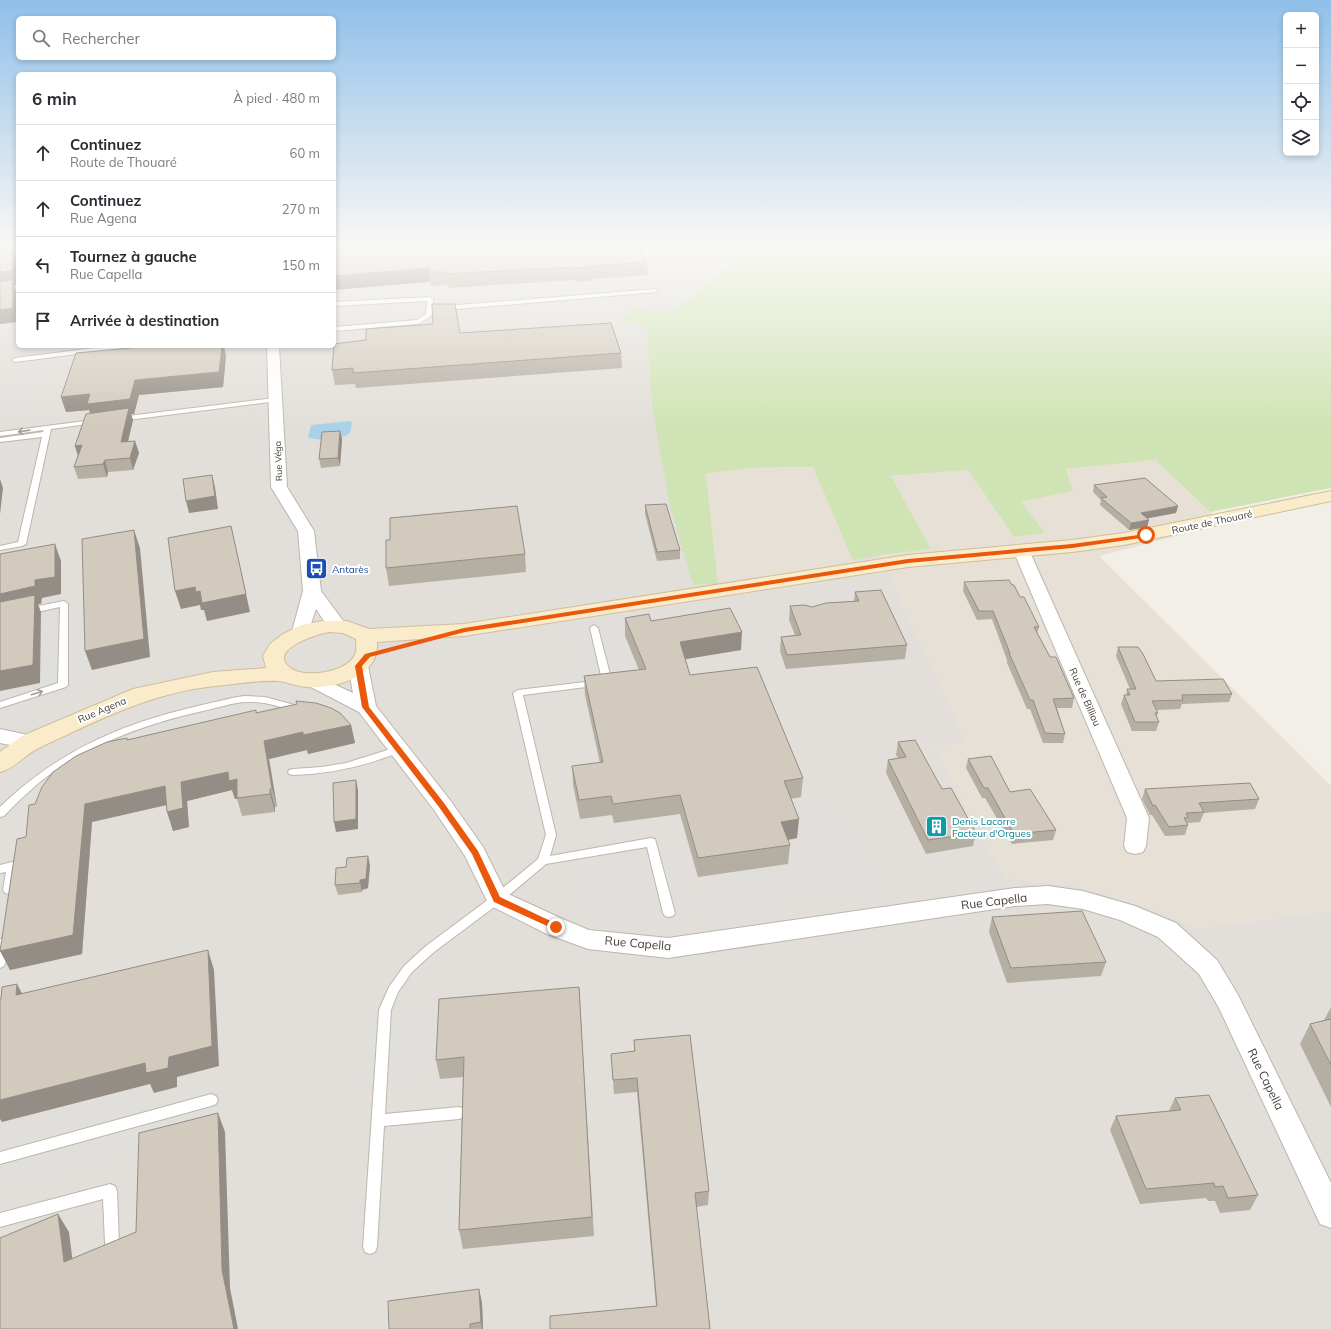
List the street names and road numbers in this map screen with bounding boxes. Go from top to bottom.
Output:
street label: Rue Véga [272,441,284,481]
street label: Route de Thouaré [1170,507,1254,537]
street label: Rue de Billiou [1066,666,1104,728]
street label: Rue Agena [76,694,128,726]
street label: Rue Capella [960,889,1028,913]
street label: Rue Capella [604,933,672,953]
street label: Rue Capella [1245,1046,1287,1112]

